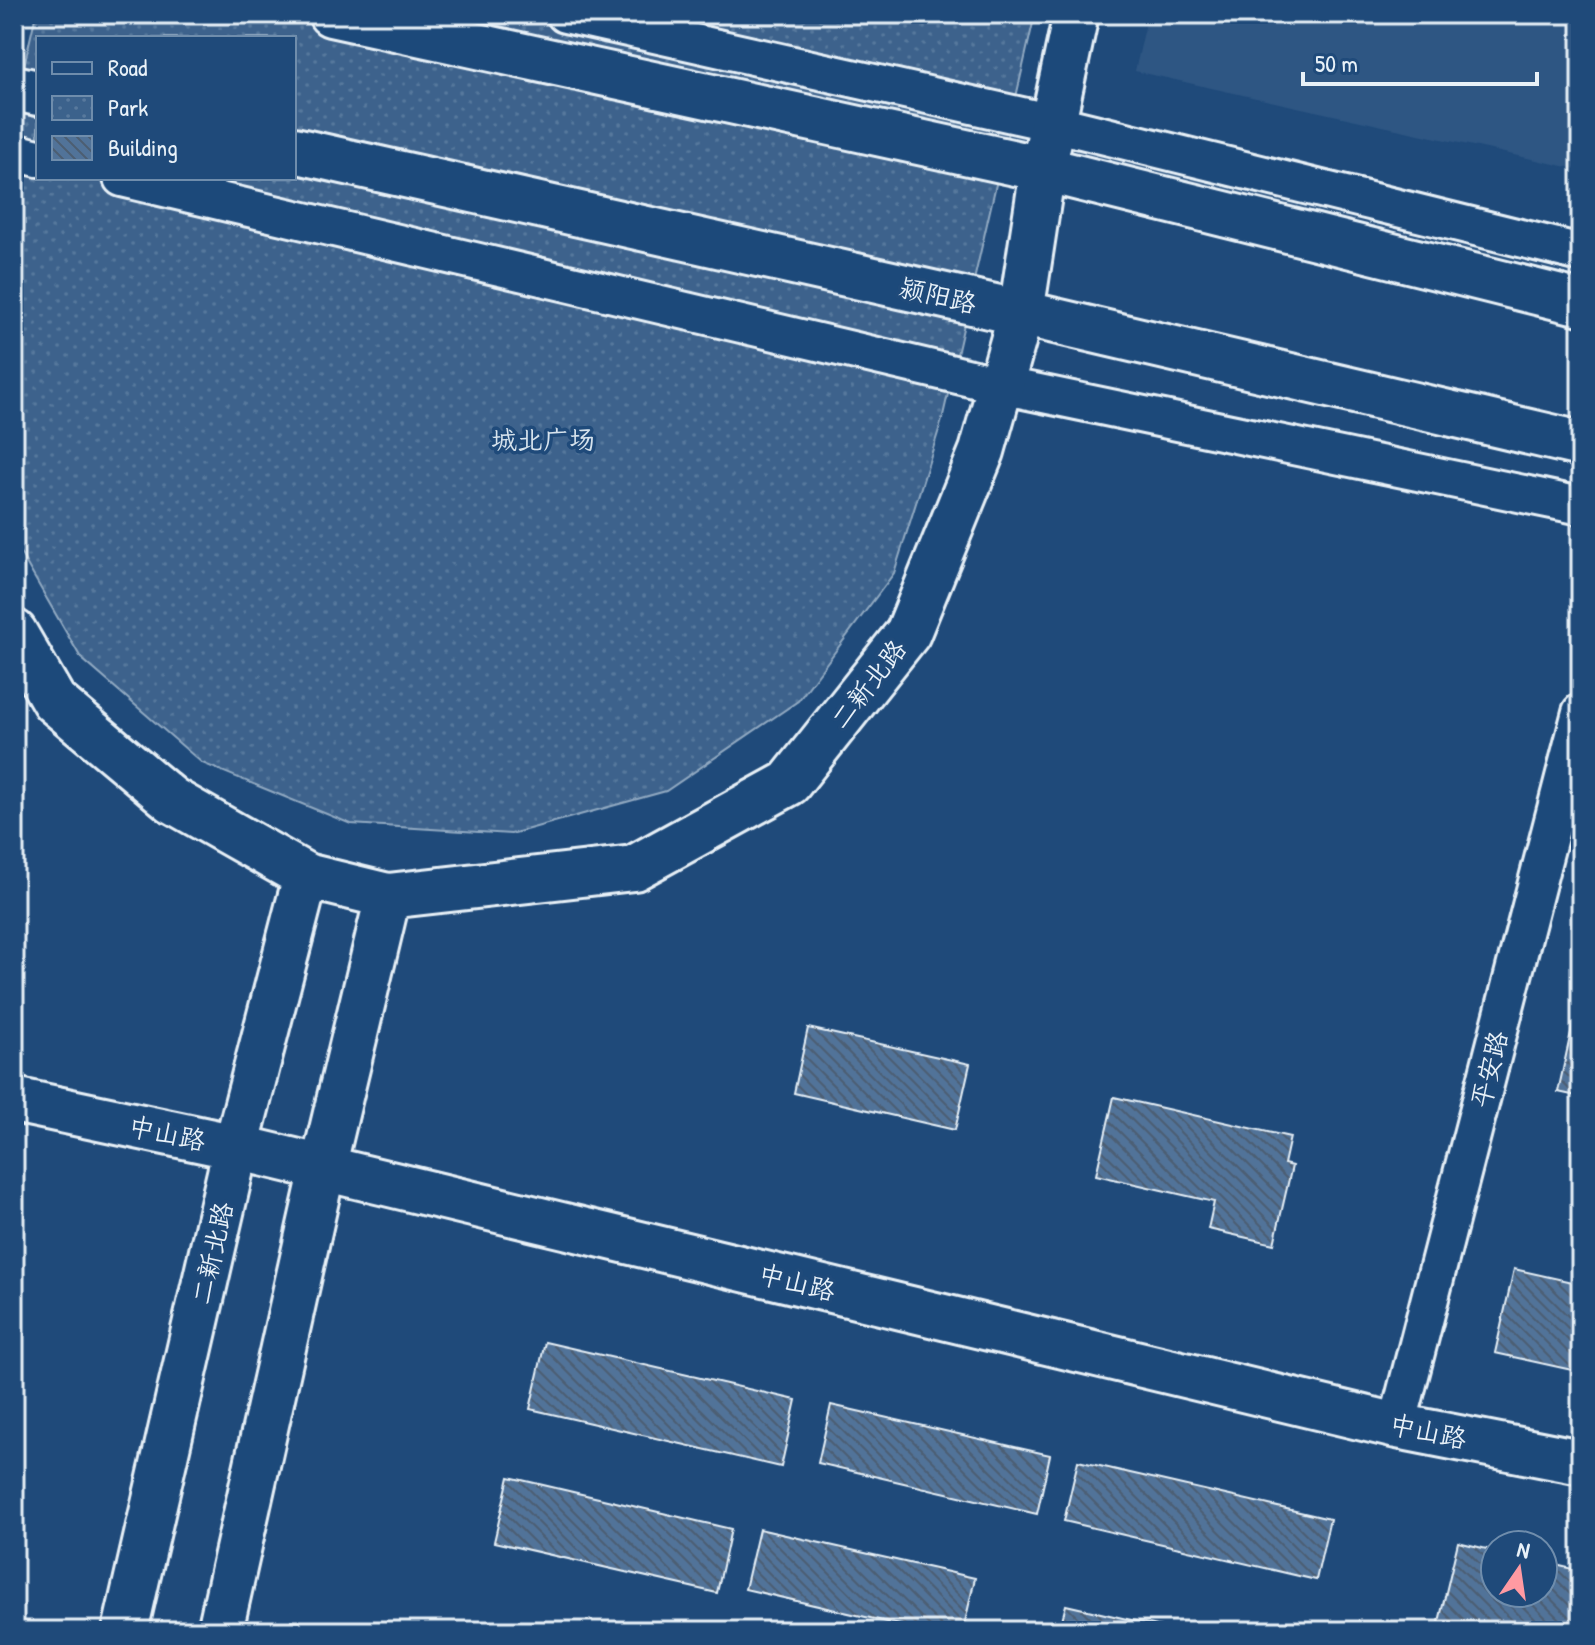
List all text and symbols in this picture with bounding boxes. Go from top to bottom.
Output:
legend [36,36,296,180]
scale bar [1303,36,1537,86]
text: 50 m [1315,47,1358,79]
text: Road [108,51,147,83]
text: Park [108,91,148,123]
text: Building [108,131,178,163]
street label: 颍阳路 [896,269,980,321]
park label: 城北广场 [491,422,595,457]
street label: 二新北路 [822,632,914,736]
street label: 平安路 [1463,1027,1515,1111]
street label: 中山路 [125,1108,209,1158]
street label: 二新北路 [183,1198,241,1308]
street label: 中山路 [755,1256,839,1308]
street label: 中山路 [1386,1406,1470,1456]
north arrow [1479,1529,1559,1609]
text: N [1514,1534,1533,1566]

